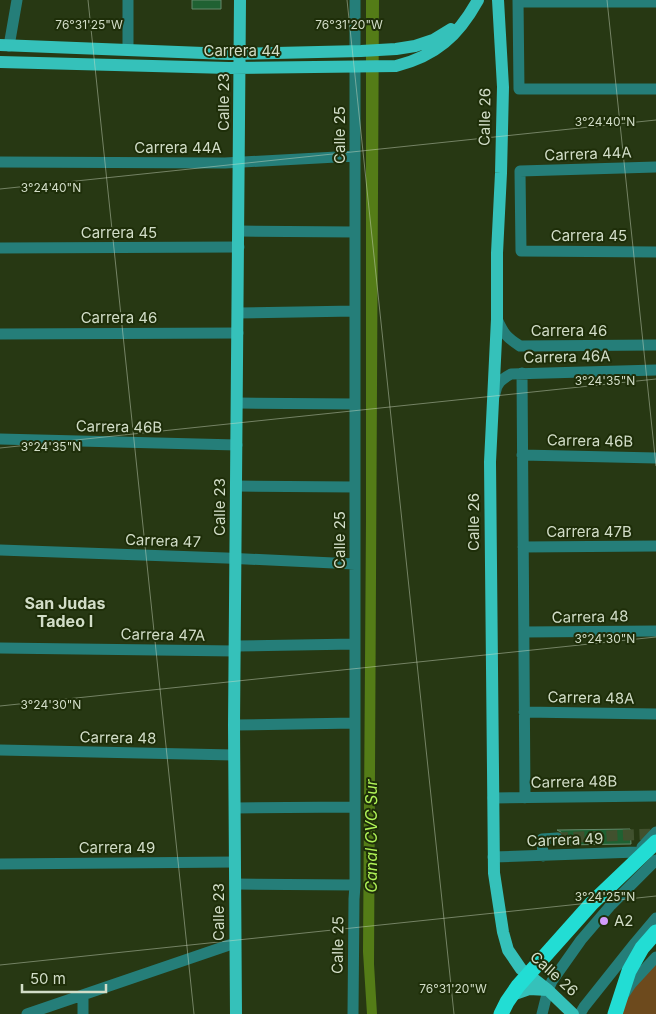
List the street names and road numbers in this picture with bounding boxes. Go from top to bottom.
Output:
street label: Carrera 44 [203,41,281,60]
street label: Calle 23 [214,73,233,131]
street label: Calle 26 [474,88,495,146]
street label: Calle 25 [330,106,349,164]
street label: Carrera 44A [134,138,222,157]
street label: Carrera 44A [544,142,632,165]
street label: Carrera 45 [81,223,157,242]
street label: Carrera 45 [551,226,627,245]
street label: Carrera 46 [81,308,157,327]
street label: Carrera 46 [531,321,607,340]
street label: Carrera 46A [523,346,611,367]
street label: Carrera 46B [76,416,162,437]
street label: Carrera 46B [547,430,633,451]
street label: Calle 23 [210,478,229,536]
street label: Calle 26 [464,493,483,551]
street label: Calle 25 [330,511,349,569]
street label: Carrera 47B [546,522,632,541]
street label: Carrera 47 [125,530,201,551]
street label: Carrera 48 [551,606,628,627]
street label: Carrera 47A [121,624,205,645]
street label: Carrera 48A [547,687,635,708]
street label: Carrera 48 [80,727,157,748]
street label: Carrera 48B [531,771,617,792]
street label: Carrera 49 [526,829,604,850]
street label: Carrera 49 [79,838,155,857]
street label: Calle 23 [209,883,228,941]
street label: Calle 25 [327,916,348,974]
street label: Calle 26 [526,947,582,1000]

